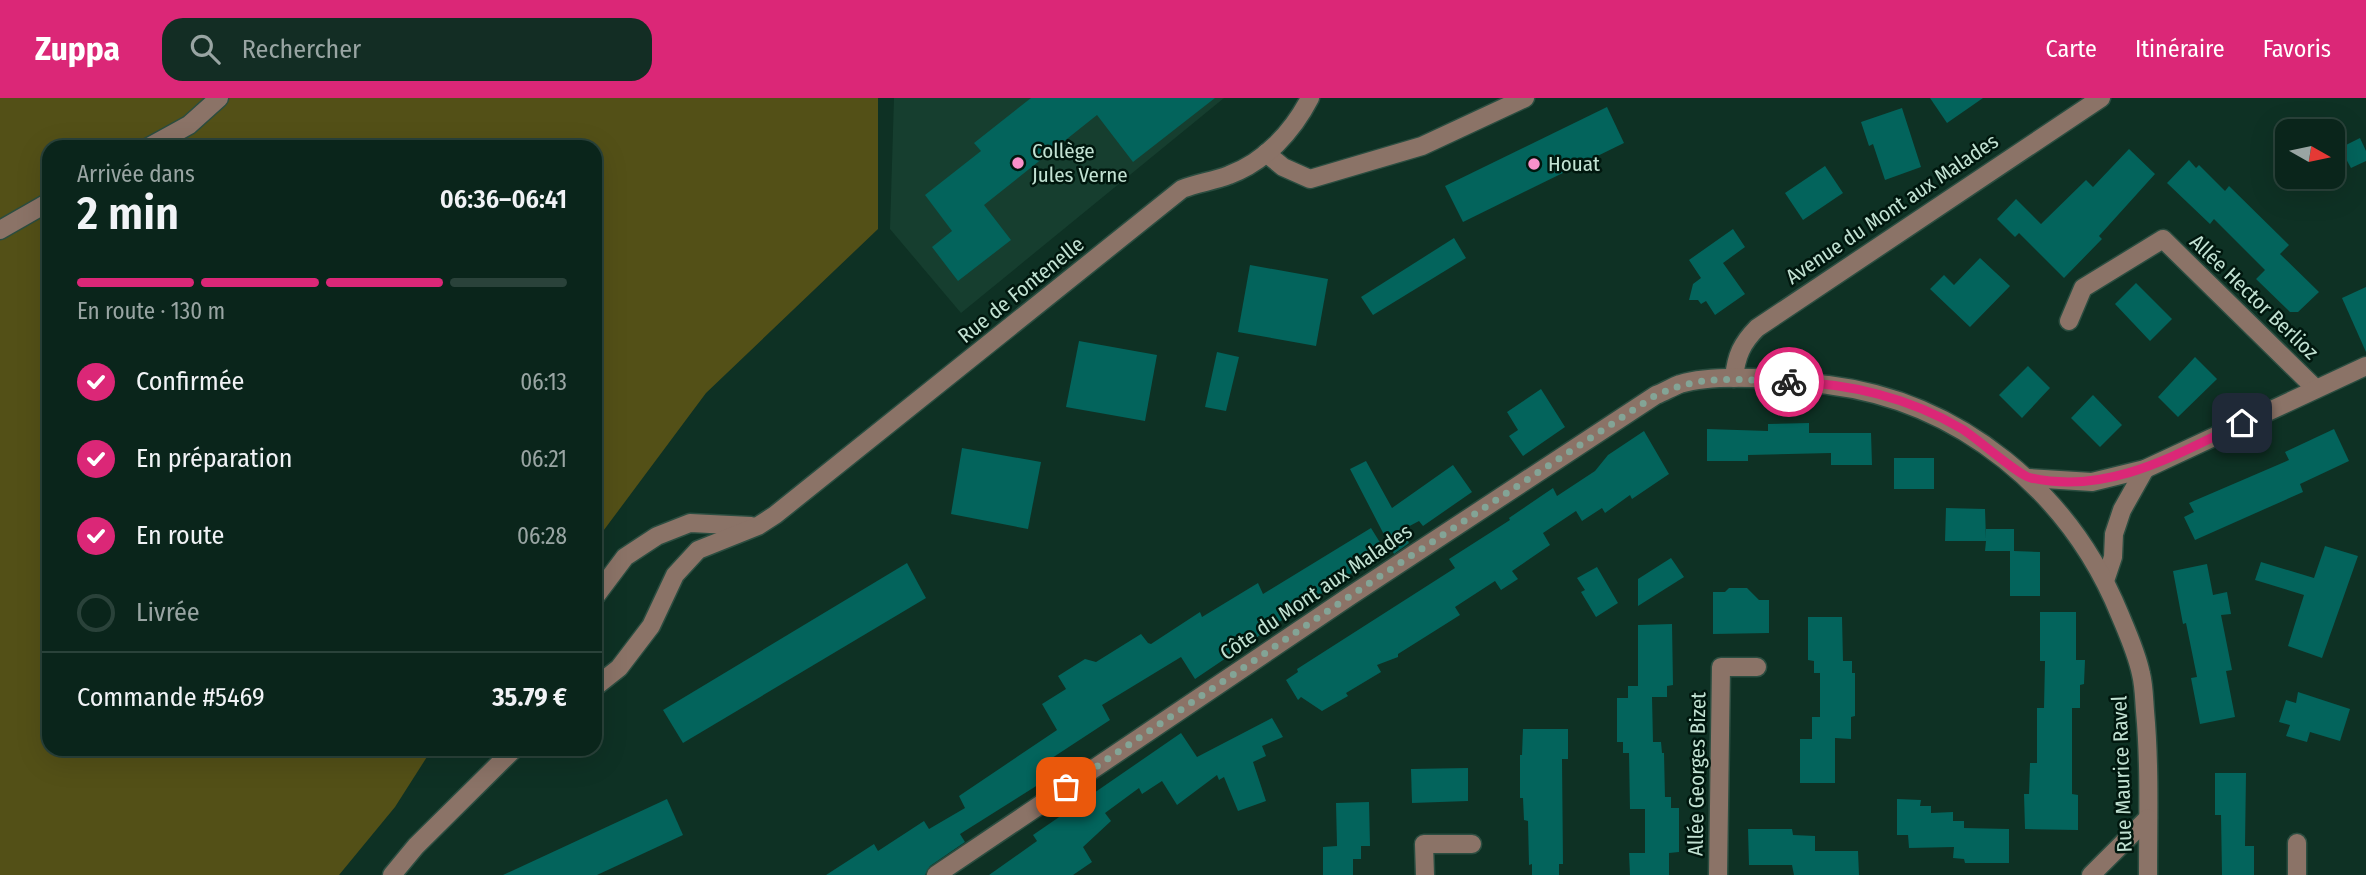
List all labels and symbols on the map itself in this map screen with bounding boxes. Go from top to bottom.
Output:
north arrow [2275,119,2345,189]
street label: Avenue du Mont aux Malades [1781,128,2003,290]
place label: Collège Jules Verne [1032,138,1128,188]
place label: Houat [1548,151,1600,177]
marker: Collège Jules Verne [1010,155,1026,171]
marker: Houat [1526,156,1542,172]
street label: Allée Hector Berlioz [2184,229,2324,365]
street label: Rue de Fontenelle [953,231,1089,349]
courier [1754,347,1824,417]
pin [2212,393,2272,453]
street label: Côte du Mont aux Malades [1215,518,1417,666]
street label: Allée Georges Bizet [1683,692,1711,856]
street label: Rue Maurice Ravel [2106,695,2138,853]
pin [1036,757,1096,817]

